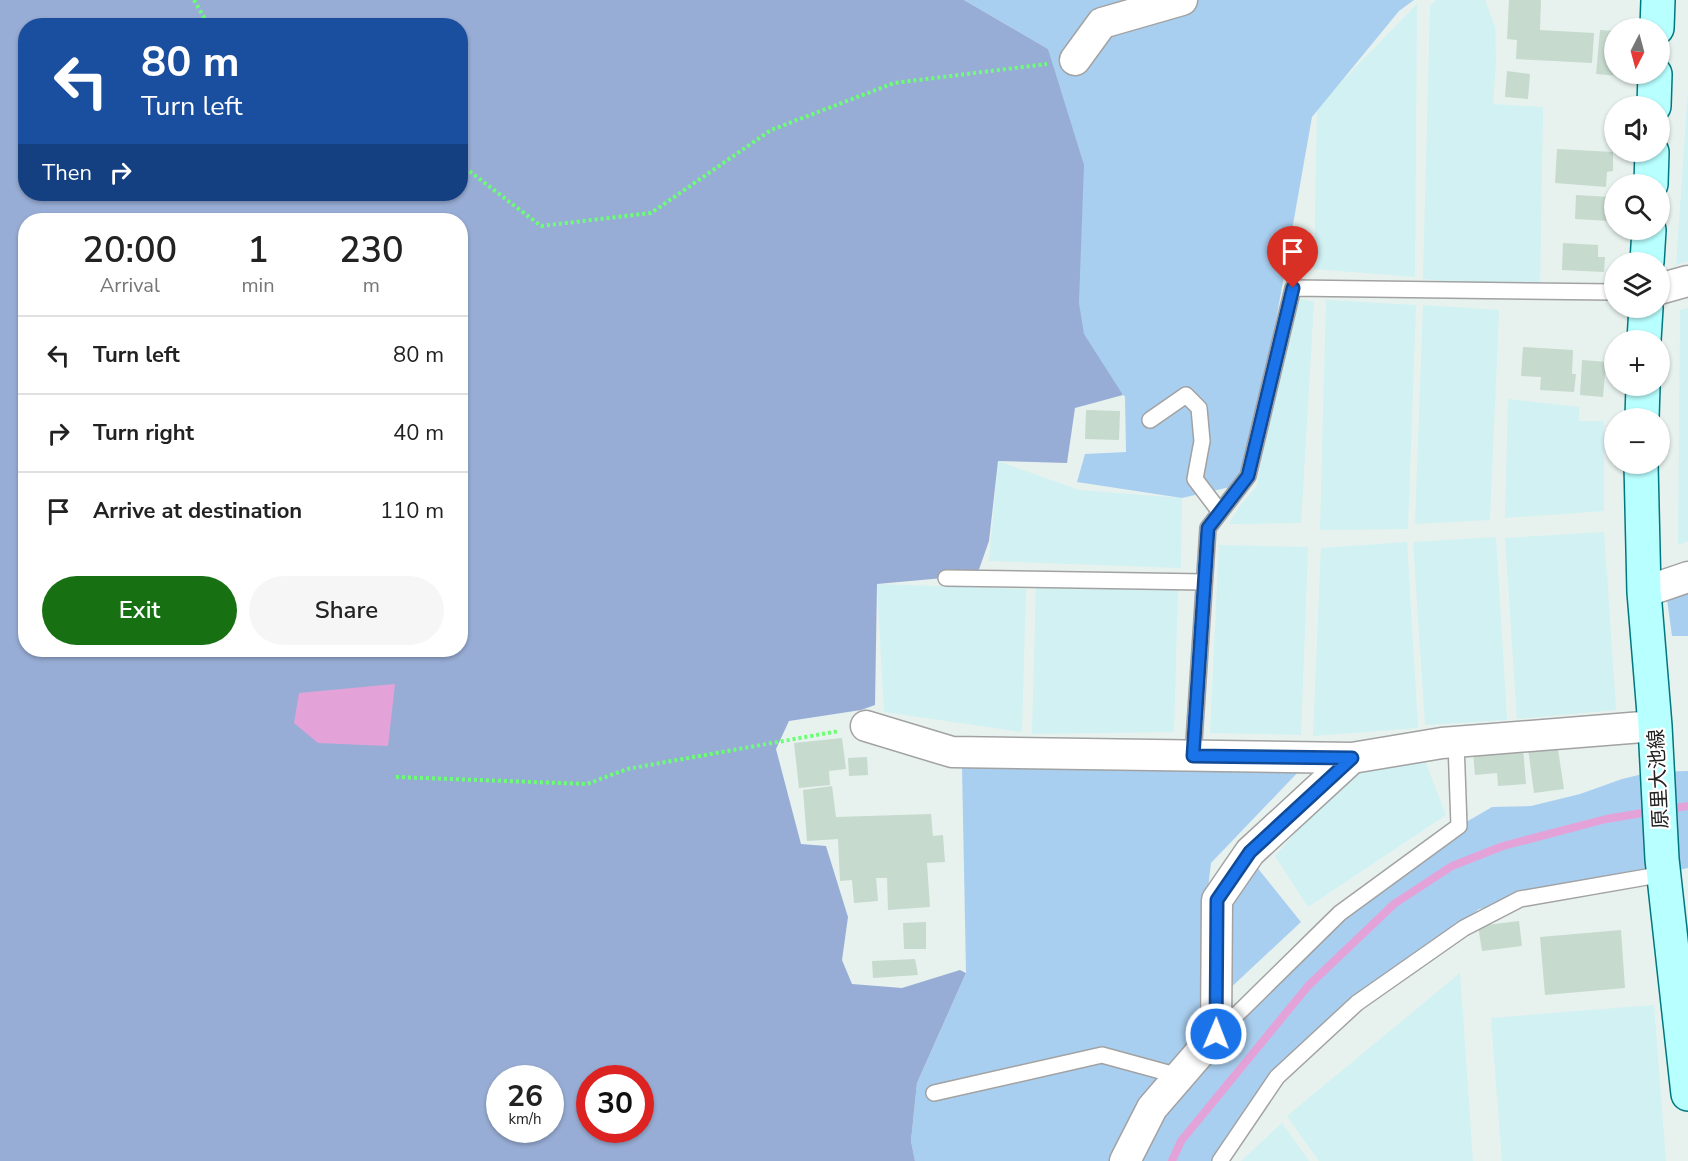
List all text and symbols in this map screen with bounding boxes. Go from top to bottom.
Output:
north arrow [1604,18,1670,84]
map controls [1604,18,1670,474]
text: 80 m [141,34,240,91]
icon: left [42,42,120,120]
text: Turn left [141,88,242,125]
button: sound [1604,96,1670,162]
icon: right [104,156,137,189]
text: Then [42,158,92,188]
button: search [1604,174,1670,240]
text: 20:00 [82,226,177,275]
text: 1 [247,226,269,275]
text: 230 [339,226,404,275]
pin [1267,226,1318,288]
icon: arrive [1276,235,1309,268]
button: layers [1604,252,1670,318]
text: Arrival [100,272,160,299]
text: min [242,272,275,299]
text: m [363,272,380,299]
button: + [1604,330,1670,396]
icon: left [42,339,75,372]
text: Turn left [93,340,180,370]
text: 80 m [393,340,444,370]
button: − [1604,408,1670,474]
icon: right [42,417,75,450]
text: Turn right [93,418,194,448]
text: 40 m [393,418,444,448]
icon: arrive [42,495,75,528]
text: Arrive at destination [93,496,302,526]
text: 110 m [380,496,444,526]
button: Exit [42,576,237,645]
button: Share [249,576,444,645]
street label: 原里大池線 [1642,728,1675,830]
position arrow [1184,1002,1248,1066]
speed limit sign: 30 [576,1065,654,1143]
text: 26 [507,1076,543,1117]
text: km/h [508,1109,542,1129]

